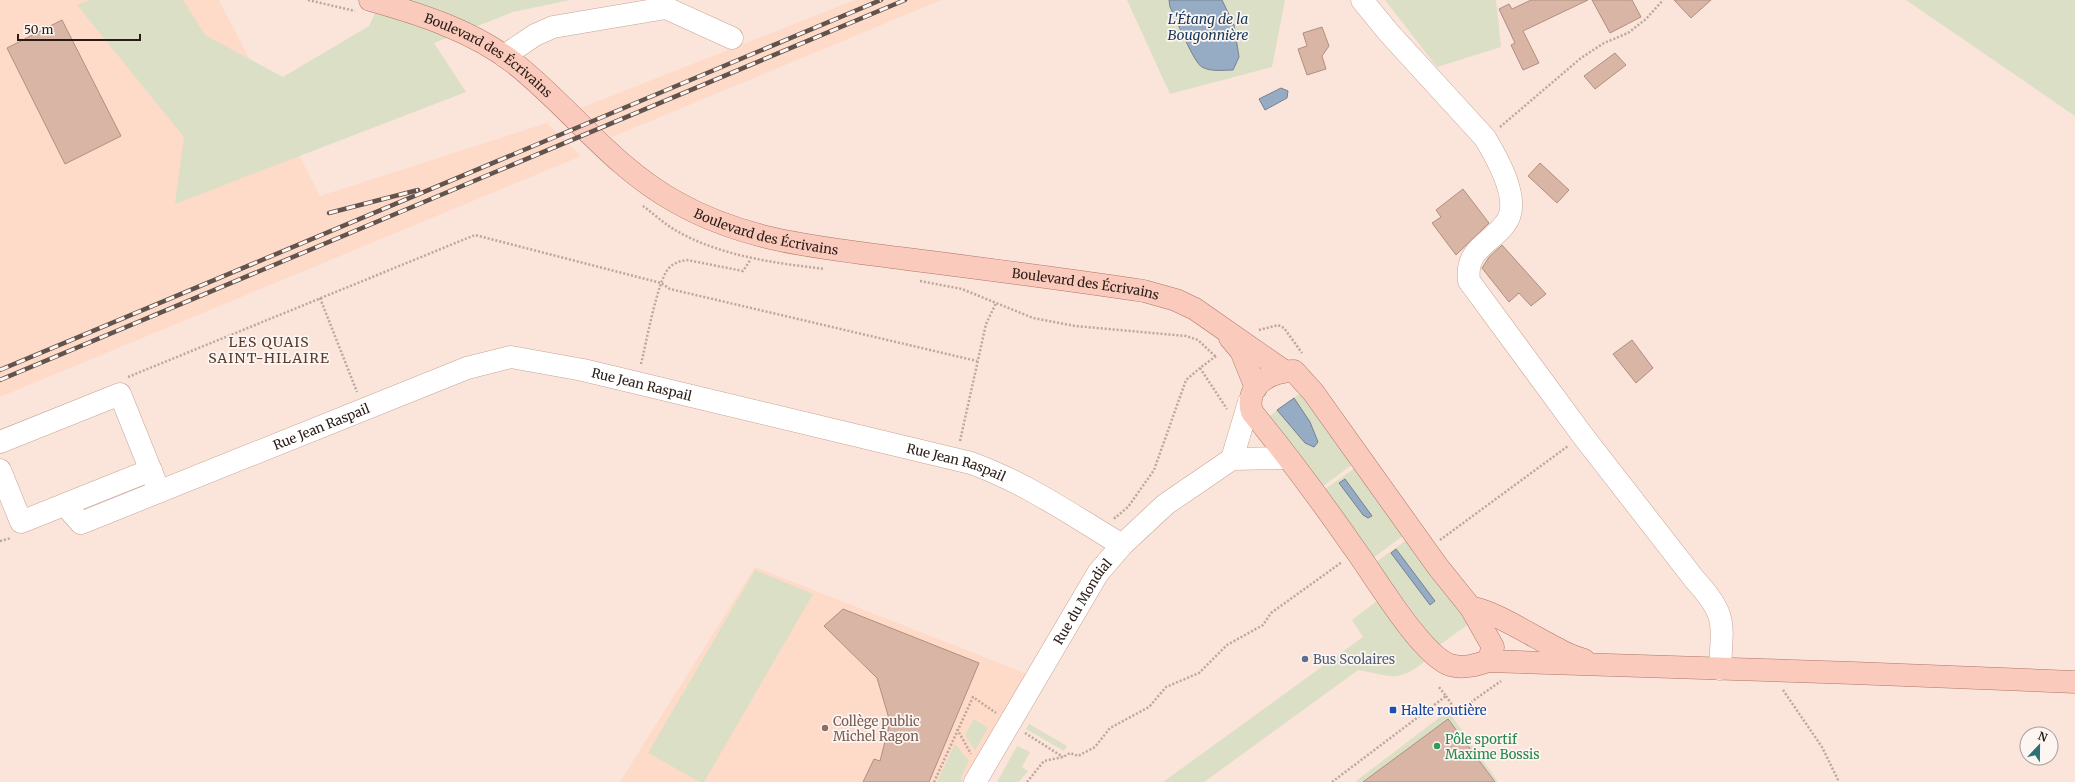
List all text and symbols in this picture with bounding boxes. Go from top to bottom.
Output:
street label: Boulevard des Écrivains [422,9,556,101]
water label: L'Étang de la Bougonnière [1168,10,1248,44]
scale bar [18,16,140,42]
text: 50 m [24,22,53,37]
street label: Boulevard des Écrivains [691,204,839,258]
street label: Boulevard des Écrivains [1011,264,1161,303]
district label: LES QUAIS SAINT-HILAIRE [208,333,330,367]
street label: Rue Jean Raspail [590,364,694,404]
street label: Rue Jean Raspail [270,400,372,454]
street label: Rue Jean Raspail [905,439,1009,485]
street label: Rue du Mondial [1049,555,1115,648]
place label: Bus Scolaires [1313,651,1395,668]
marker: Bus Scolaires [1300,654,1310,664]
place label: Halte routière [1401,702,1487,719]
marker: Halte routière [1388,705,1398,715]
place label: Collège public Michel Ragon [833,713,920,745]
marker: Collège public Michel Ragon [820,723,830,733]
north arrow [2019,726,2059,766]
text: N [2036,729,2050,745]
place label: Pôle sportif Maxime Bossis [1445,731,1540,763]
marker: Pôle sportif Maxime Bossis [1432,741,1442,751]

